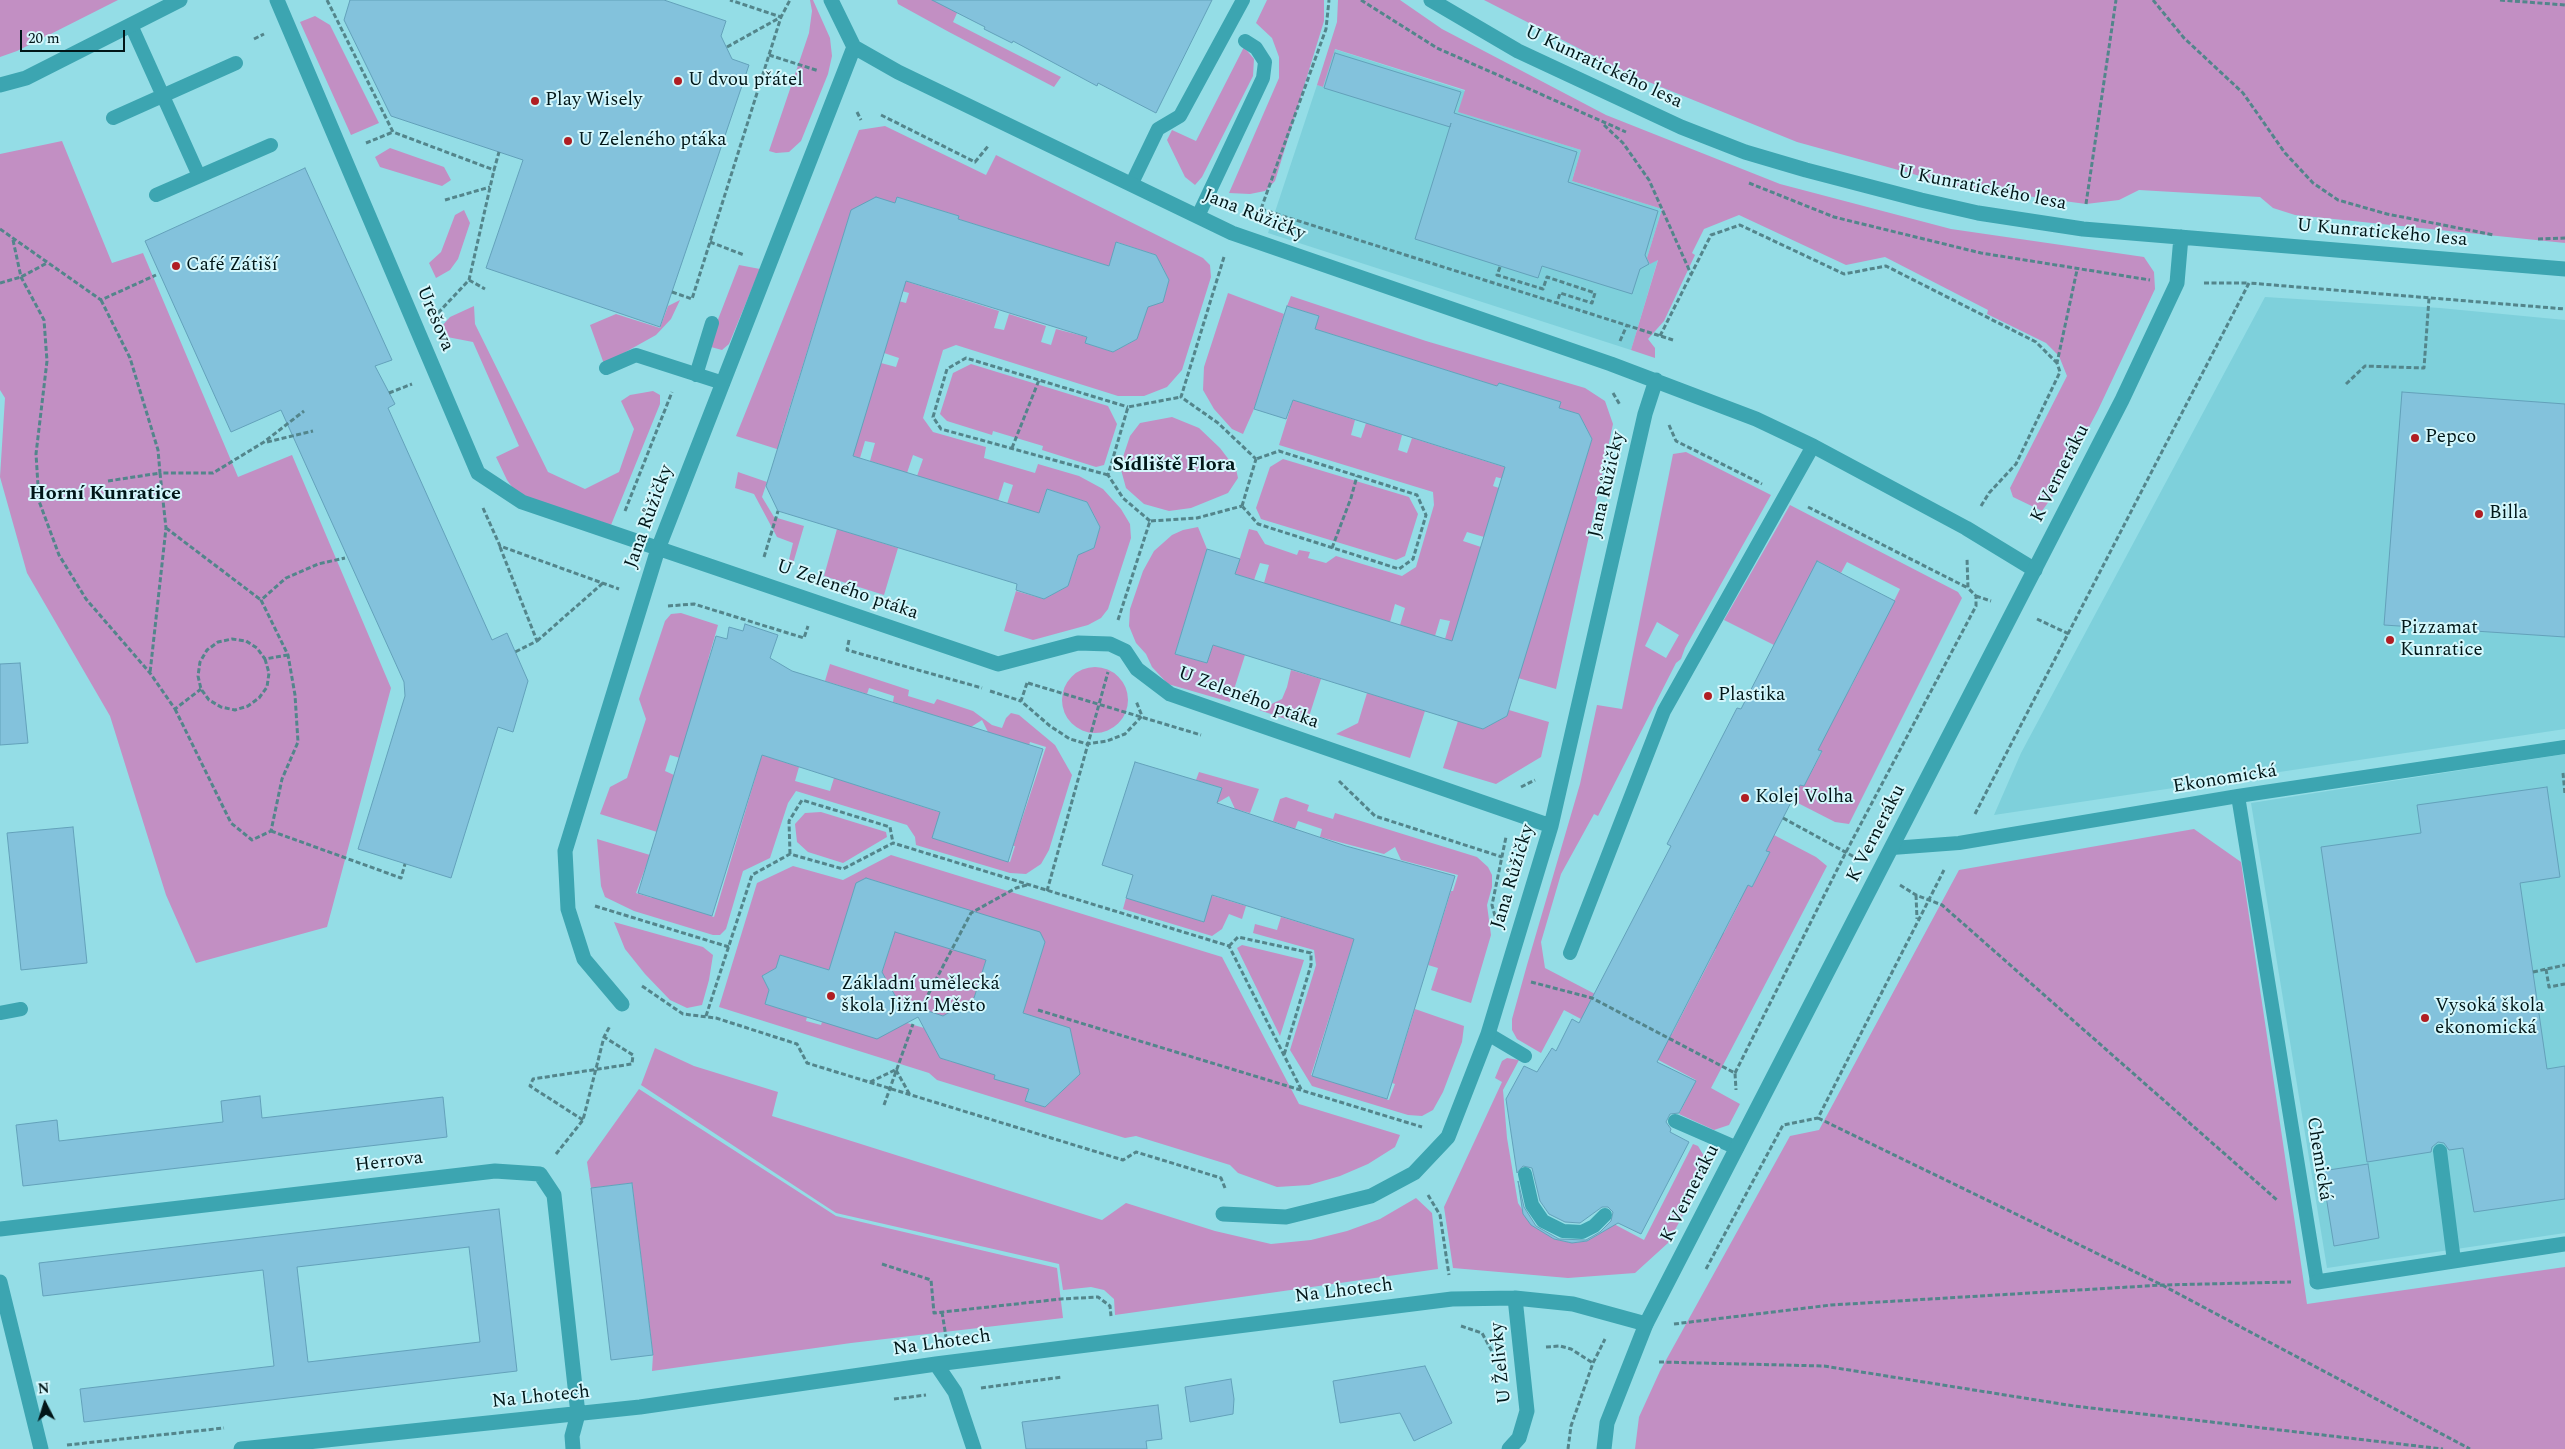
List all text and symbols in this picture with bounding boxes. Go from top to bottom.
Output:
scale bar [22,20,128,52]
street label: U Kunratického lesa [1520,21,1686,115]
text: 20 m [28,27,60,50]
place label: U dvou přátel [688,70,803,92]
marker: U dvou přátel [672,75,684,87]
place label: Play Wisely [545,90,642,112]
marker: Play Wisely [529,95,541,107]
place label: U Zeleného ptáka [578,130,727,152]
marker: U Zeleného ptáka [562,135,574,147]
street label: U Kunratického lesa [1896,161,2068,217]
street label: Jana Růžičky [1200,185,1308,247]
street label: U Kunratického lesa [2296,215,2468,253]
place label: Café Zátiší [186,255,278,277]
marker: Café Zátiší [170,260,182,272]
street label: Urešova [410,283,458,355]
street label: K Verneráku [2027,421,2095,527]
place label: Pepco [2425,427,2476,449]
street label: Jana Růžičky [1585,430,1631,540]
marker: Pepco [2409,432,2421,444]
district label: Sídliště Flora [1113,454,1235,478]
street label: Jana Růžičky [621,462,679,572]
district label: Horní Kunratice [29,483,181,507]
place label: Billa [2489,503,2528,525]
marker: Billa [2473,508,2485,520]
street label: U Zeleného ptáka [773,556,921,626]
place label: Pizzamat Kunratice [2400,618,2483,662]
marker: Pizzamat Kunratice [2384,634,2396,646]
street label: U Zeleného ptáka [1174,663,1322,735]
place label: Plastika [1718,685,1785,707]
marker: Plastika [1702,690,1714,702]
street label: Ekonomická [2171,761,2279,799]
street label: K Verneráku [1843,781,1911,887]
place label: Kolej Volha [1755,787,1853,809]
marker: Kolej Volha [1739,792,1751,804]
street label: Jana Růžičky [1487,822,1541,932]
place label: Základní umělecká škola Jižní Město [841,974,1000,1018]
marker: Základní umělecká škola Jižní Město [825,990,837,1002]
place label: Vysoká škola ekonomická [2435,996,2545,1040]
marker: Vysoká škola ekonomická [2419,1012,2431,1024]
street label: Chemická [2300,1115,2336,1203]
street label: K Verneráku [1657,1141,1725,1247]
street label: Herrova [354,1148,424,1178]
street label: Na Lhotech [1294,1275,1394,1309]
street label: U Želivky [1486,1321,1518,1405]
street label: Na Lhotech [892,1326,992,1362]
text: N [37,1378,50,1400]
north arrow [20,1379,70,1429]
street label: Na Lhotech [491,1382,591,1414]

